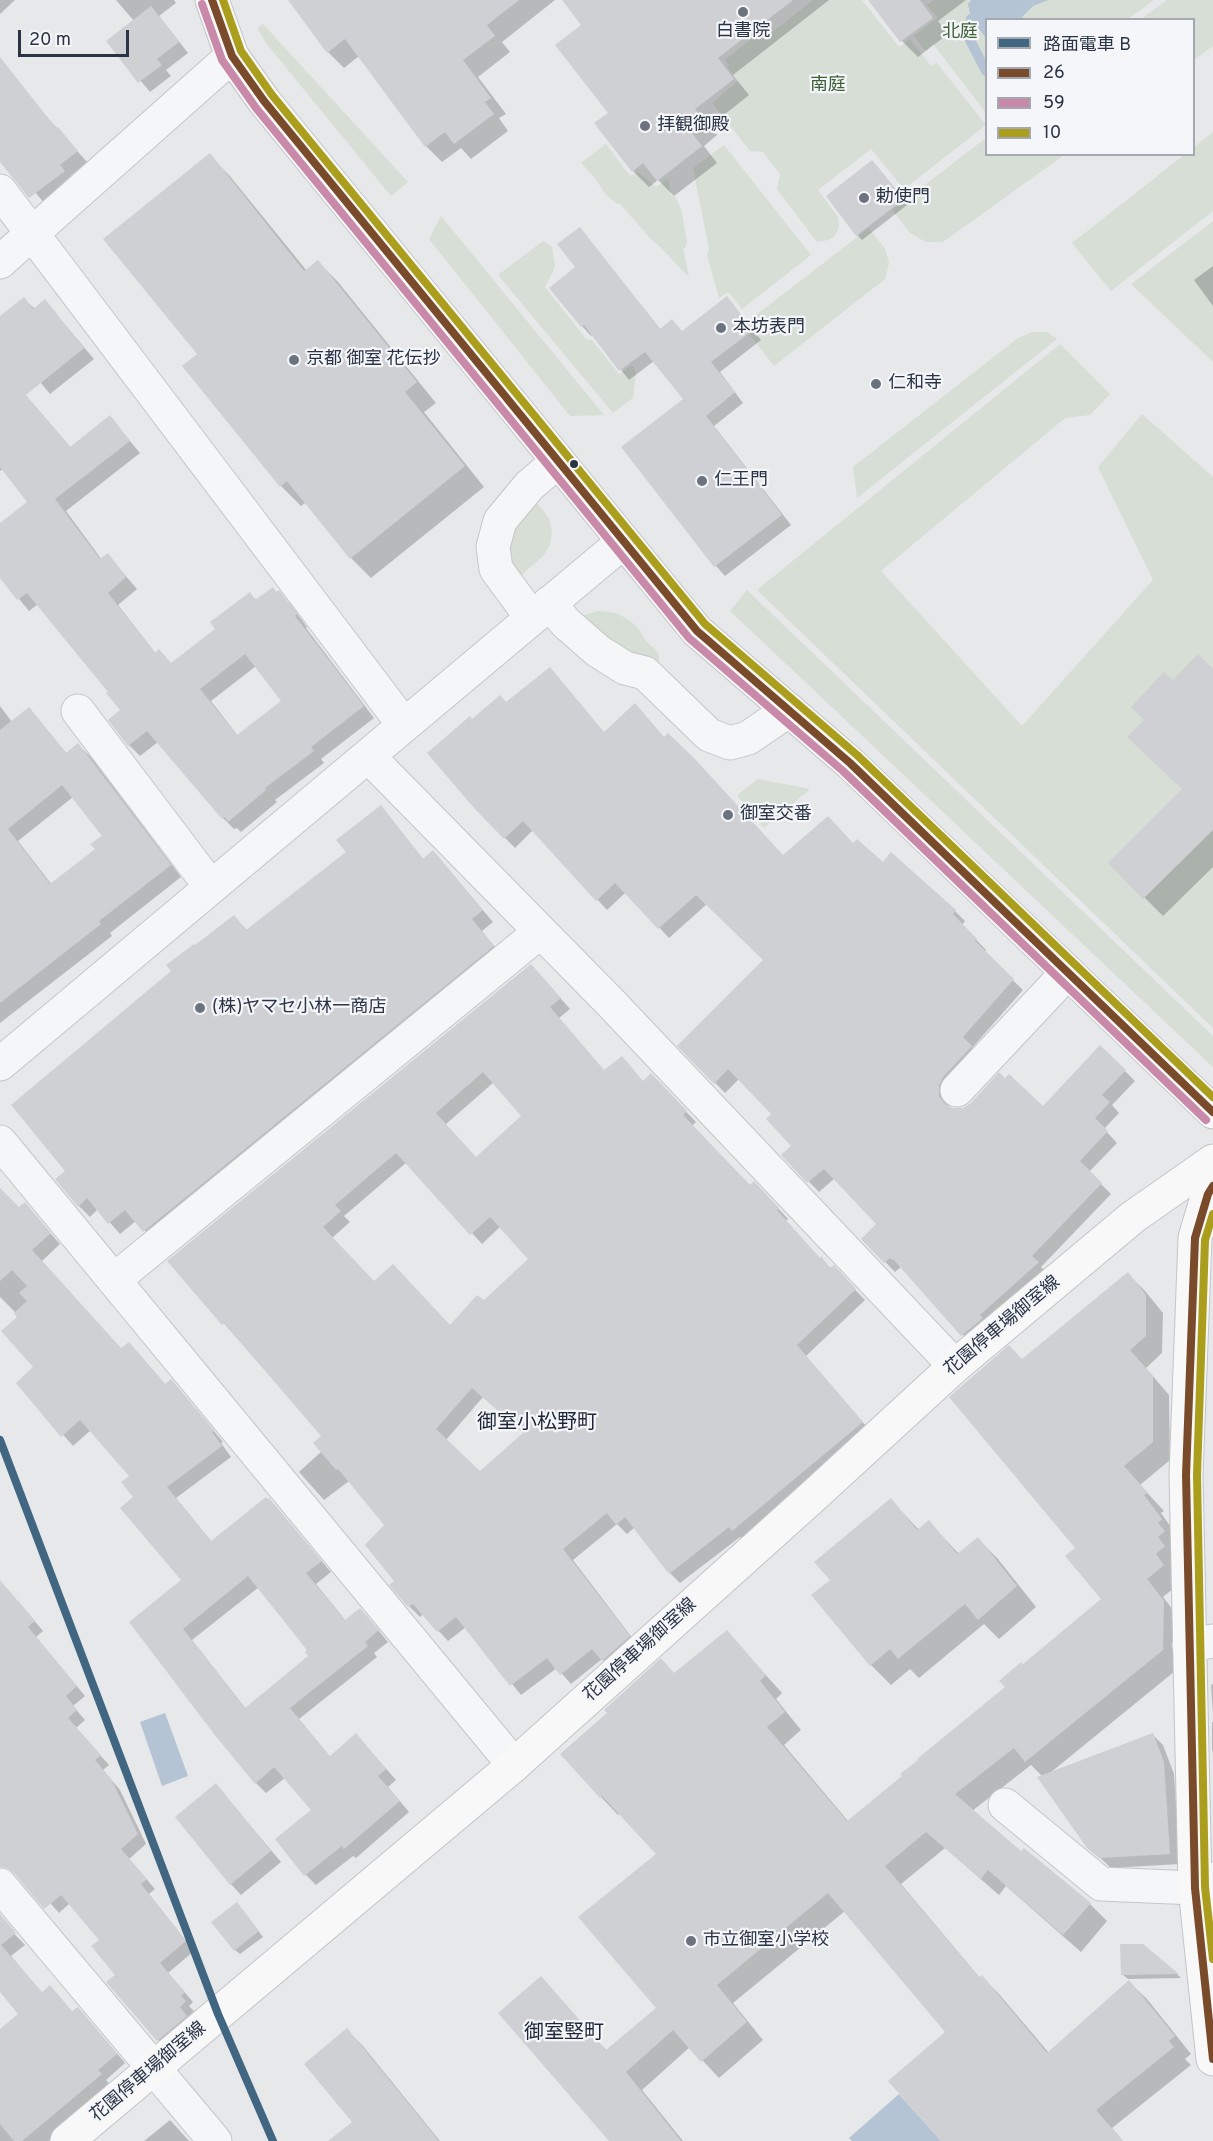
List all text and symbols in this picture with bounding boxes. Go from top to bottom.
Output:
marker: 白書院 [736,5,750,19]
scale bar [21,18,132,56]
legend [985,18,1195,156]
place label: 白書院 [716,21,770,43]
park label: 北庭 [942,22,978,44]
text: 20 m [29,29,71,52]
text: 路面電車 B [1043,34,1131,57]
text: 26 [1043,62,1065,85]
park label: 南庭 [810,75,846,97]
text: 59 [1043,92,1065,115]
place label: 拝観御殿 [657,115,729,137]
marker: 拝観御殿 [638,119,652,133]
text: 10 [1043,122,1061,145]
place label: 勅使門 [876,187,930,209]
marker: 勅使門 [857,191,871,205]
place label: 本坊表門 [733,317,805,339]
marker: 本坊表門 [714,321,728,335]
place label: 京都 御室 花伝抄 [306,349,440,371]
marker: 京都 御室 花伝抄 [287,353,301,367]
place label: 仁和寺 [888,373,942,395]
marker: 仁和寺 [869,377,883,391]
unlabelled marker [568,458,580,470]
place label: 仁王門 [714,470,768,492]
marker: 仁王門 [695,474,709,488]
place label: 御室交番 [740,804,812,826]
marker: 御室交番 [721,808,735,822]
place label: (株)ヤマセ小林一商店 [212,997,386,1019]
marker: (株)ヤマセ小林一商店 [193,1001,207,1015]
street label: 花園停車場御室線 [941,1272,1065,1382]
district label: 御室小松野町 [477,1412,597,1436]
street label: 花園停車場御室線 [580,1595,702,1707]
place label: 市立御室小学校 [703,1930,829,1952]
marker: 市立御室小学校 [684,1934,698,1948]
street label: 花園停車場御室線 [87,2018,211,2128]
district label: 御室竪町 [524,2022,604,2046]

